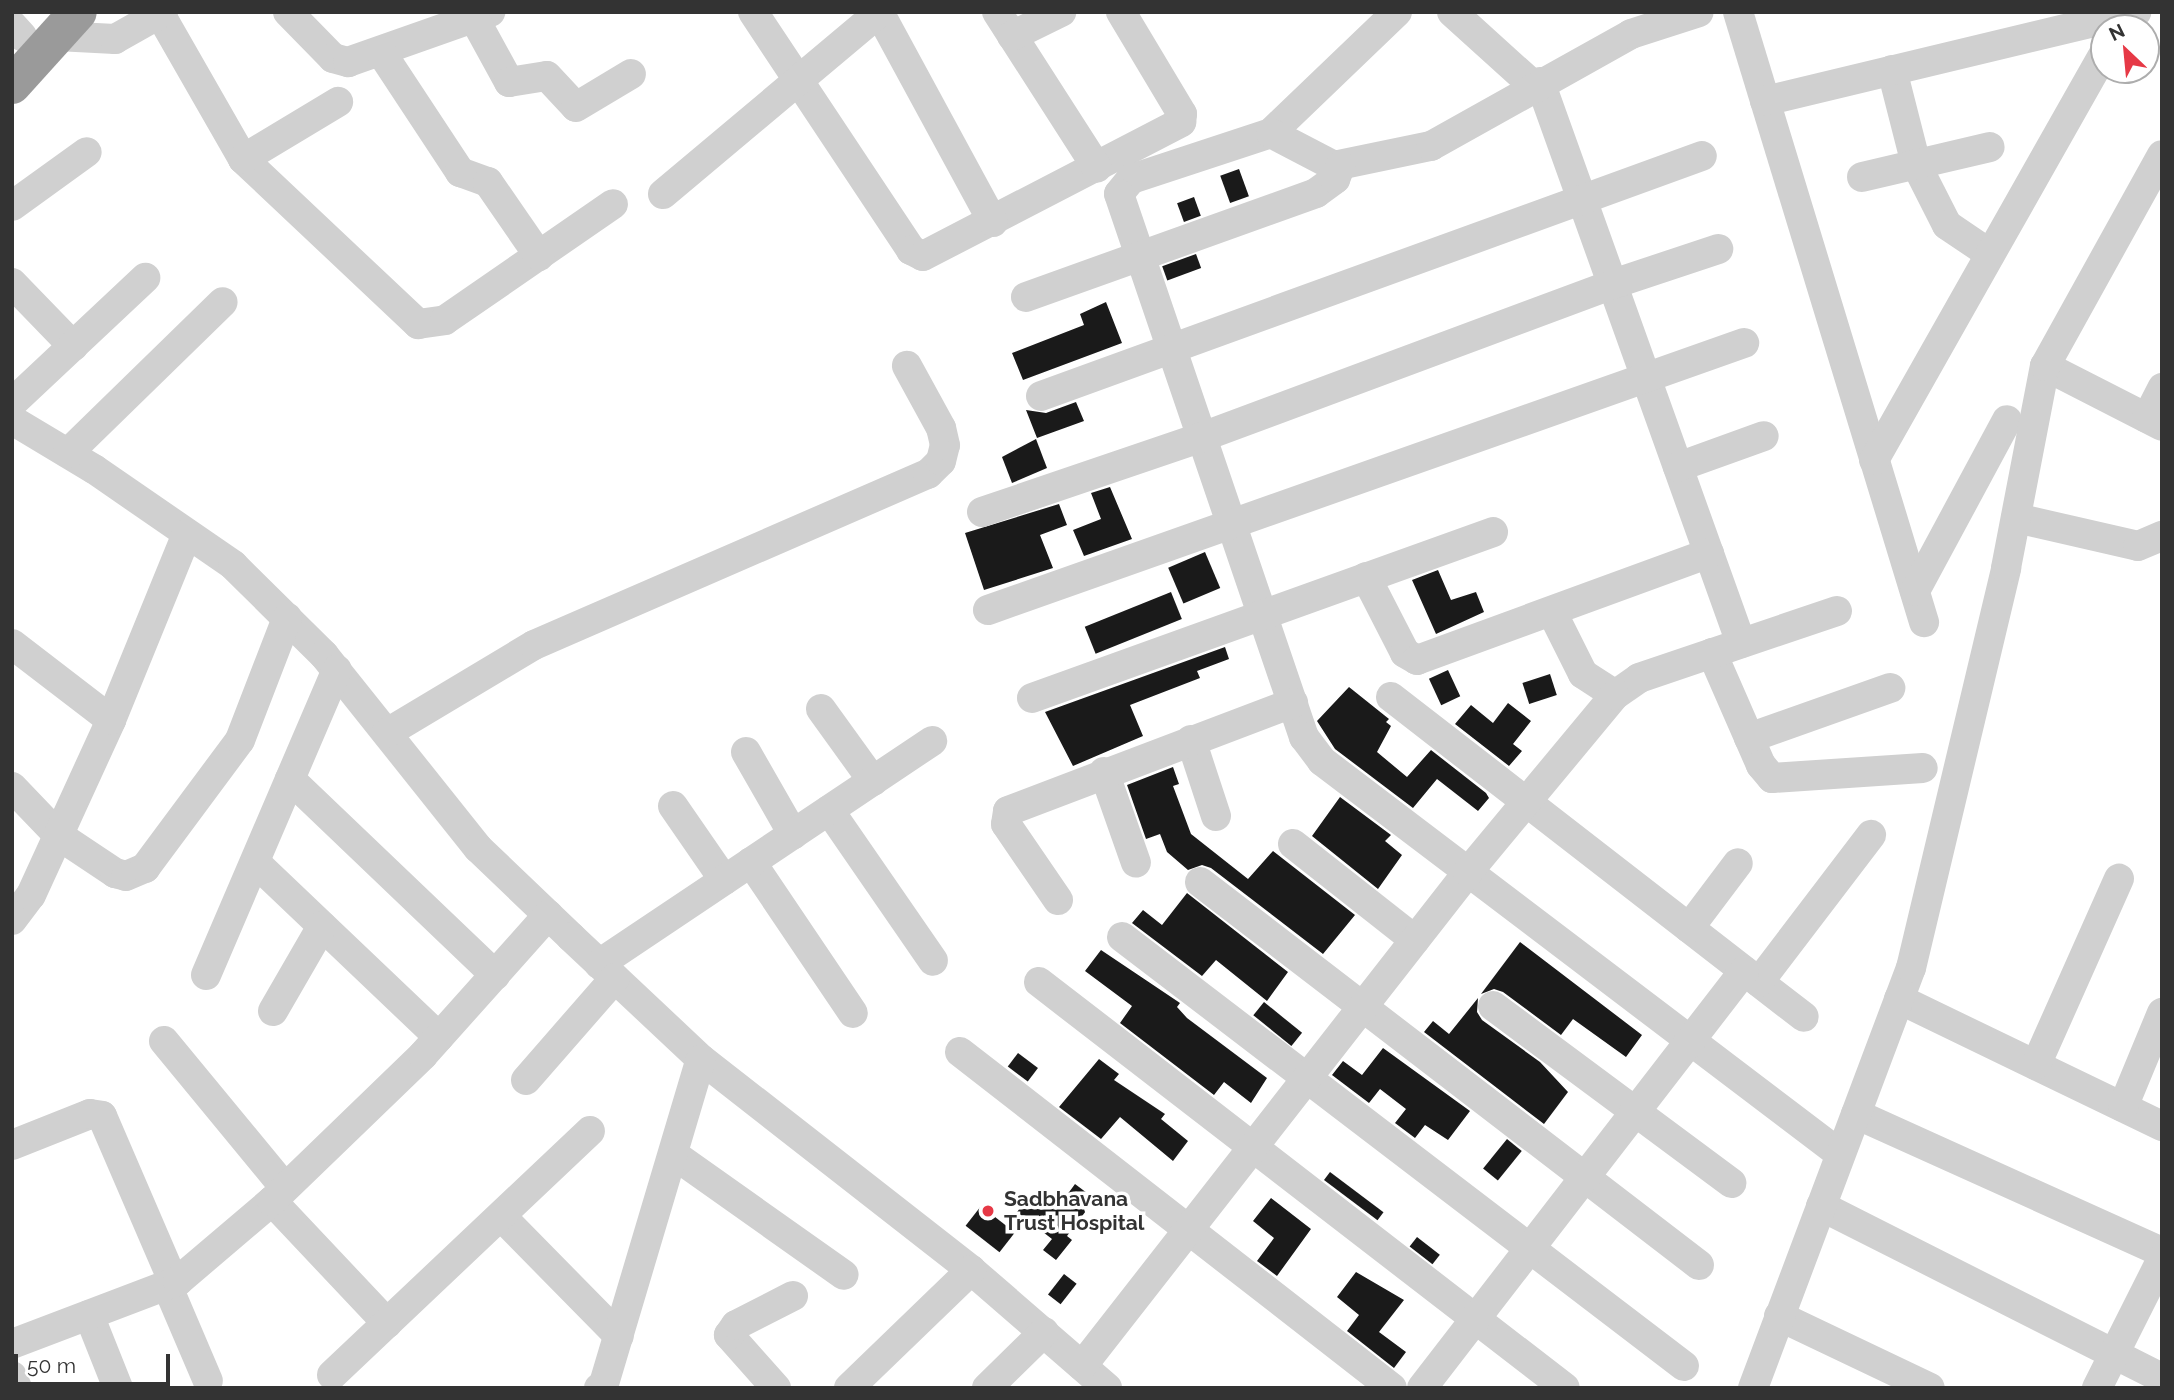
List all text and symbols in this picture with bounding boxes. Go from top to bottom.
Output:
north arrow [2090,14,2160,84]
text: N [2105,19,2128,45]
place label: Sadbhavana Trust Hospital [1004,1186,1144,1236]
marker: Sadbhavana Trust Hospital [978,1201,998,1221]
scale bar [18,1340,173,1384]
text: 50 m [27,1353,76,1378]

